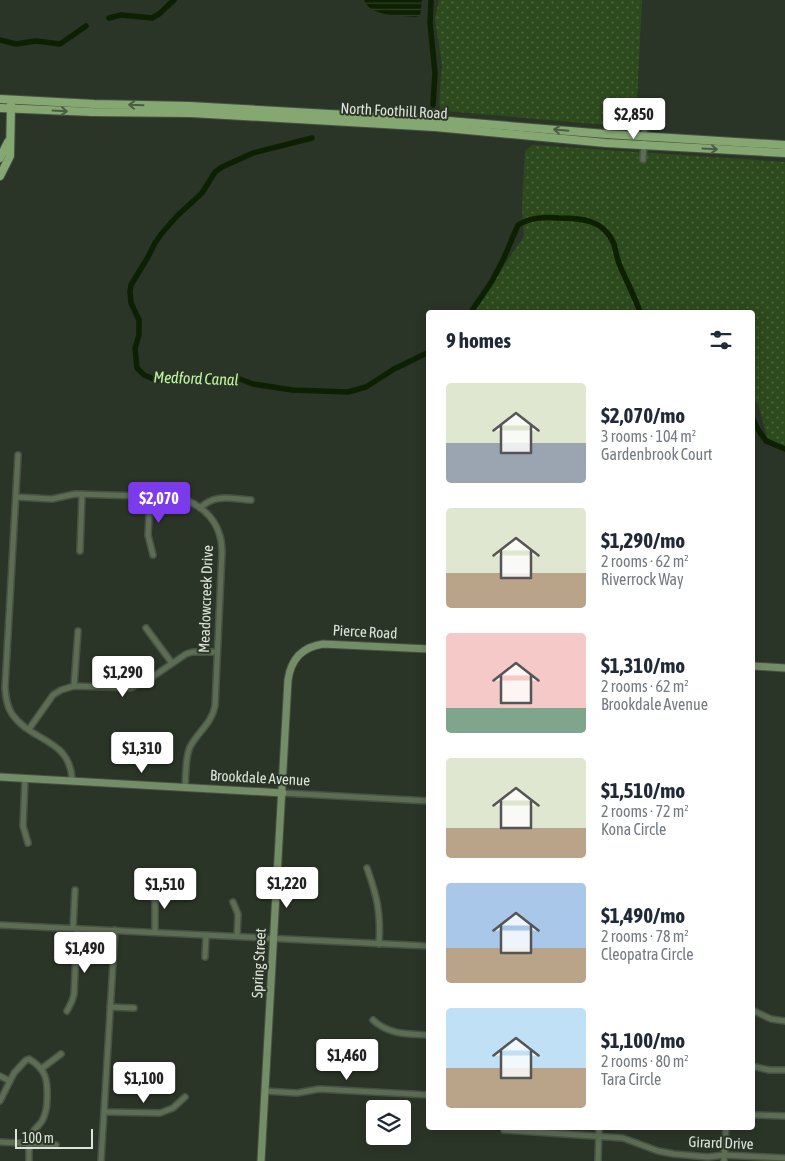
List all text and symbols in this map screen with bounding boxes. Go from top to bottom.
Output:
pin: $2,850 [593,98,675,140]
street label: North Foothill Road [340,99,448,122]
one-way arrow [129,100,145,109]
text: $2,850 [614,105,654,123]
one-way arrow [51,106,67,115]
one-way arrow [553,125,569,135]
one-way arrow [701,144,717,153]
icon: filters [707,326,735,354]
text: 9 homes [446,328,511,352]
water label: Medford Canal [153,368,239,388]
icon: home [486,403,546,463]
text: $2,070/mo [601,403,685,427]
text: 3 rooms · 104 m² [601,427,696,445]
text: Gardenbrook Court [601,445,712,463]
pin: $2,070 [118,482,200,524]
text: $2,070 [139,489,179,507]
icon: home [486,528,546,588]
text: $1,290/mo [601,528,685,552]
street label: Meadowcreek Drive [195,545,216,653]
text: 2 rooms · 62 m² [601,552,689,570]
text: Riverrock Way [601,570,684,588]
street label: Pierce Road [332,621,398,642]
icon: home [486,653,546,713]
text: $1,310/mo [601,653,685,677]
pin: $1,290 [82,656,164,698]
text: $1,290 [103,663,143,681]
text: 2 rooms · 62 m² [601,677,689,695]
text: Brookdale Avenue [601,695,708,713]
pin: $1,310 [101,732,183,774]
text: $1,310 [122,739,162,757]
street label: Brookdale Avenue [210,766,311,789]
icon: home [486,778,546,838]
text: $1,510/mo [601,778,685,802]
text: 2 rooms · 72 m² [601,802,689,820]
text: Kona Circle [601,820,666,838]
pin: $1,220 [246,866,328,909]
pin: $1,510 [124,868,206,910]
text: $1,220 [267,874,307,892]
text: $1,510 [145,875,185,893]
icon: home [486,903,546,963]
text: $1,490/mo [601,903,685,927]
text: 2 rooms · 78 m² [601,927,689,945]
street label: Spring Street [248,928,269,998]
pin: $1,490 [44,932,126,974]
text: $1,490 [65,939,105,957]
text: Cleopatra Circle [601,945,694,963]
icon: home [486,1028,546,1088]
text: $1,100/mo [601,1028,685,1052]
pin: $1,460 [306,1038,388,1081]
text: $1,460 [327,1046,367,1064]
text: 2 rooms · 80 m² [601,1052,689,1070]
pin: $1,100 [103,1062,185,1104]
text: $1,100 [124,1069,164,1087]
text: Tara Circle [601,1070,661,1088]
map controls [366,1100,411,1145]
button: layers [366,1100,411,1145]
scale bar [15,1126,92,1149]
text: 100 m [22,1130,54,1146]
street label: Girard Drive [688,1133,754,1152]

